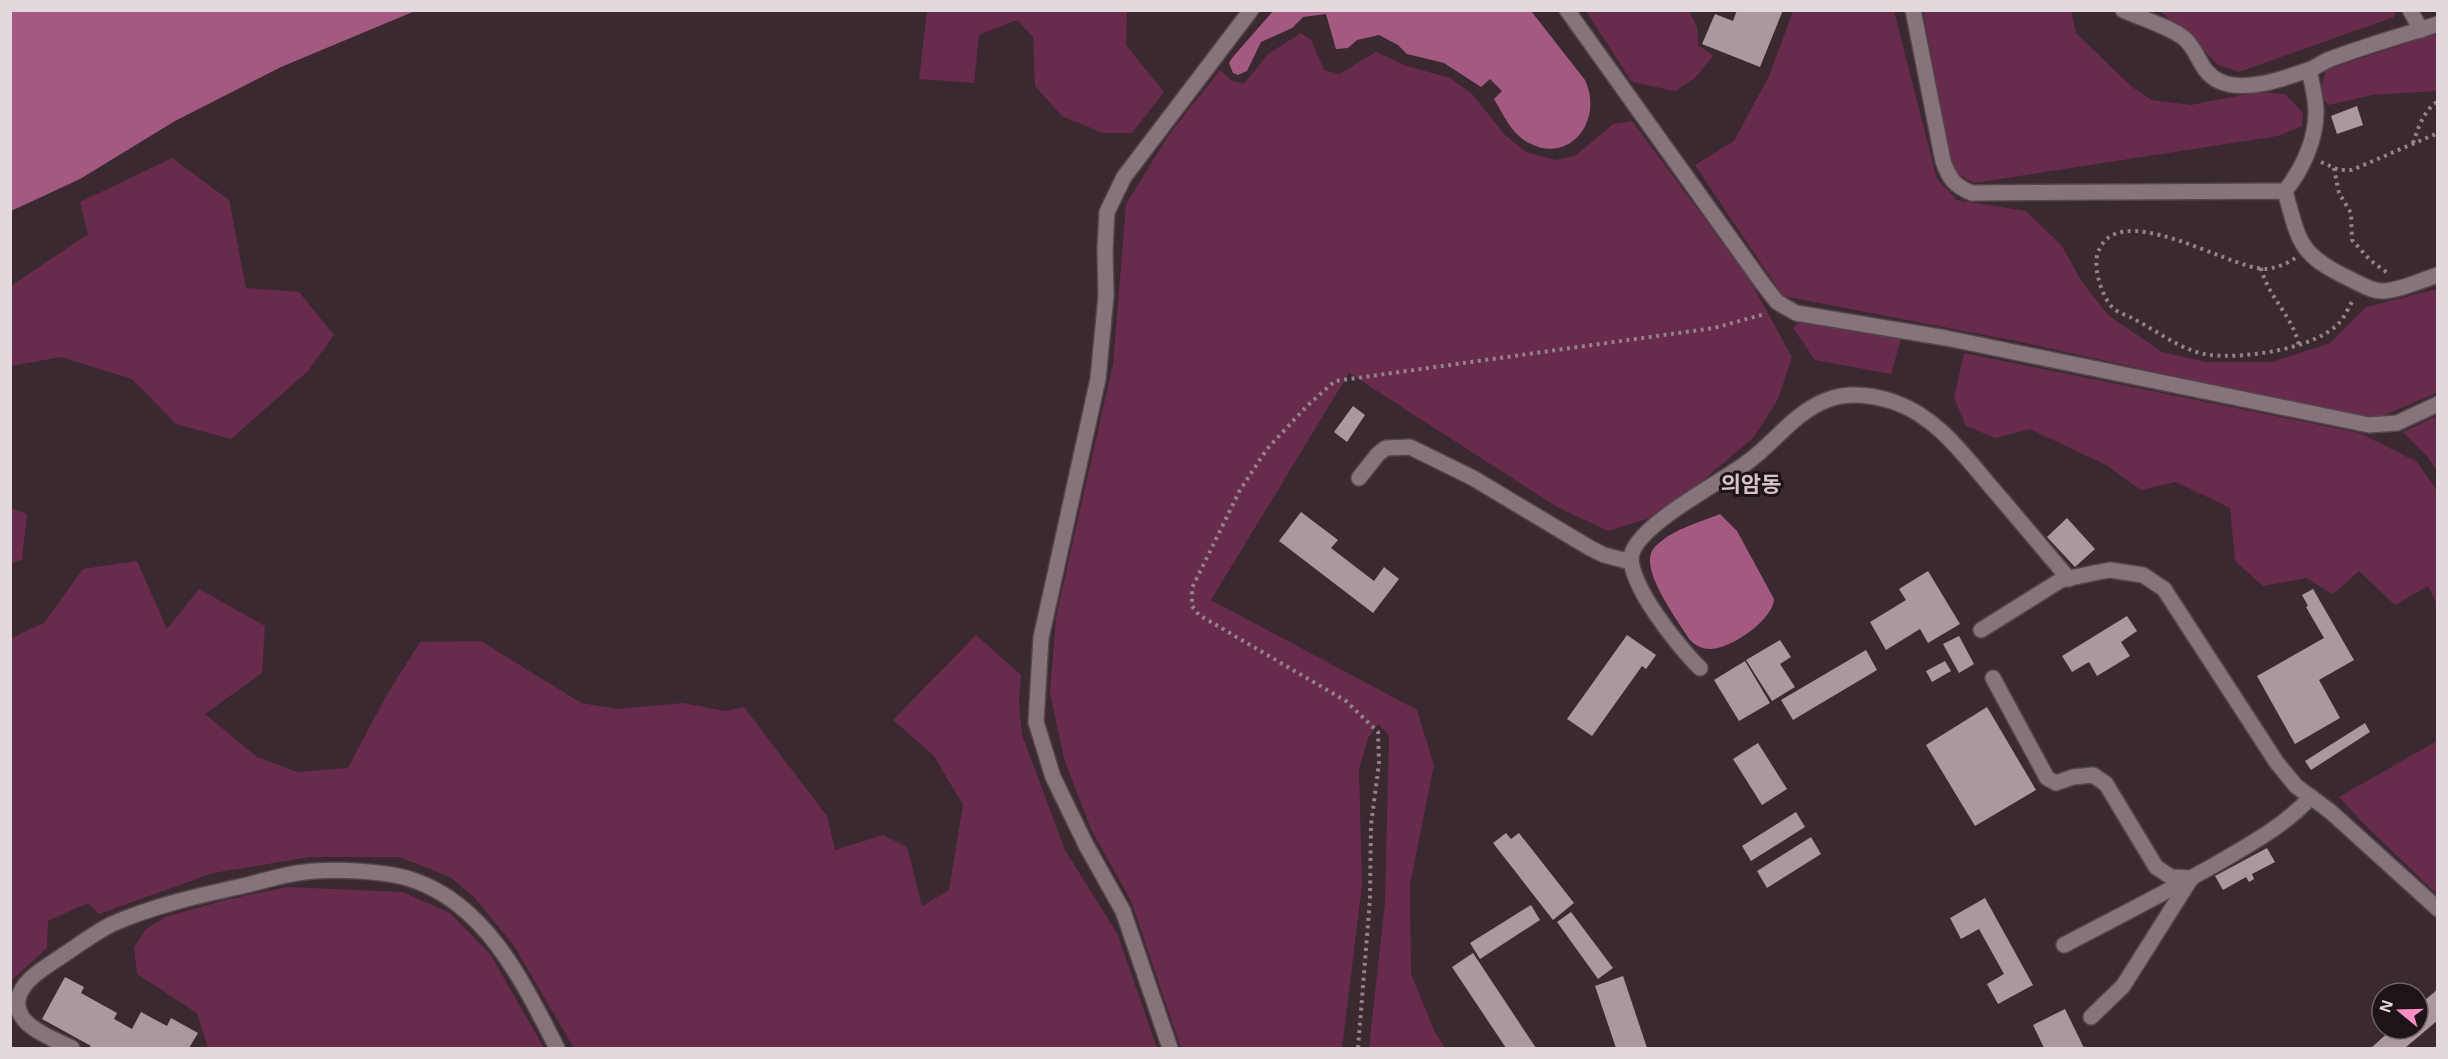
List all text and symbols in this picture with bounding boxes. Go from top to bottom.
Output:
district label: 의암동 [1721,472,1781,497]
north arrow [2370,981,2430,1041]
text: N [2376,998,2396,1015]

